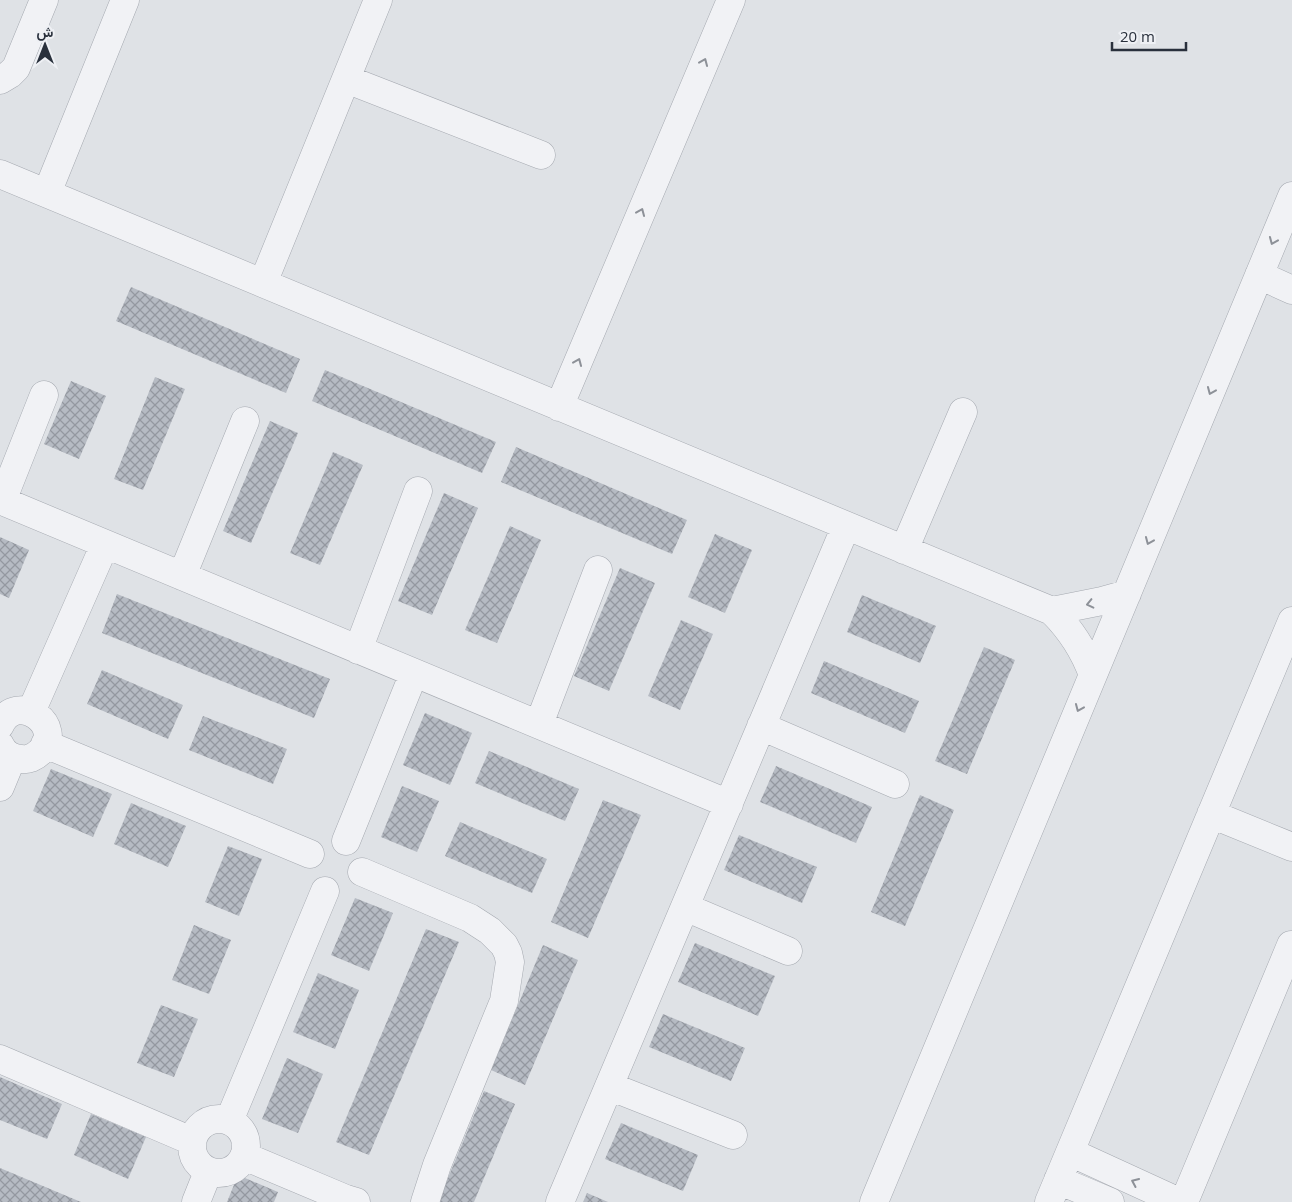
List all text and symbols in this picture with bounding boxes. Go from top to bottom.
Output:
north arrow [20,20,70,70]
scale bar [1112,20,1186,52]
text: ش [37,22,54,41]
text: 20 m [1120,26,1155,46]
one-way arrow [698,58,709,67]
one-way arrow [635,208,645,217]
one-way arrow [1269,236,1280,245]
one-way arrow [571,358,582,367]
one-way arrow [1207,386,1217,395]
one-way arrow [1144,537,1154,545]
one-way arrow [1085,598,1094,609]
one-way arrow [1075,703,1086,712]
one-way arrow [1131,1177,1140,1188]

